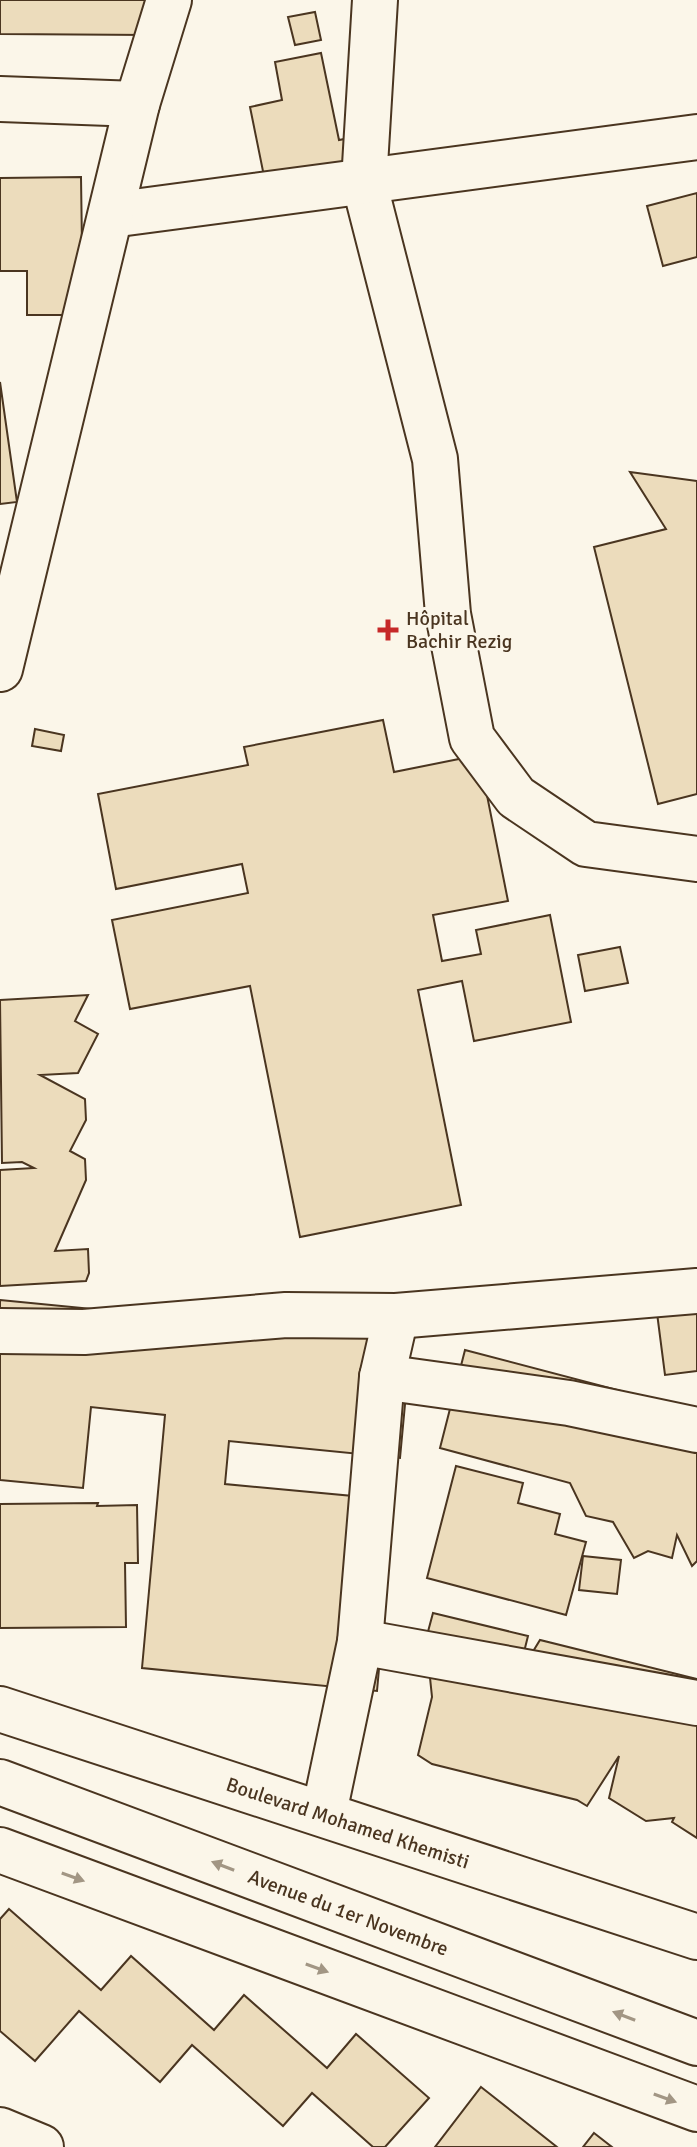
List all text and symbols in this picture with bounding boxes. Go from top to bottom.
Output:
place label: Hôpital Bachir Rezig [406,606,512,654]
marker: Hôpital Bachir Rezig [377,619,399,641]
street label: Boulevard Mohamed Khemisti [223,1772,473,1875]
one-way arrow [211,1859,235,1872]
street label: Avenue du 1er Novembre [245,1864,452,1962]
one-way arrow [61,1871,85,1884]
one-way arrow [305,1962,329,1975]
one-way arrow [612,2009,636,2022]
one-way arrow [654,2092,678,2105]

